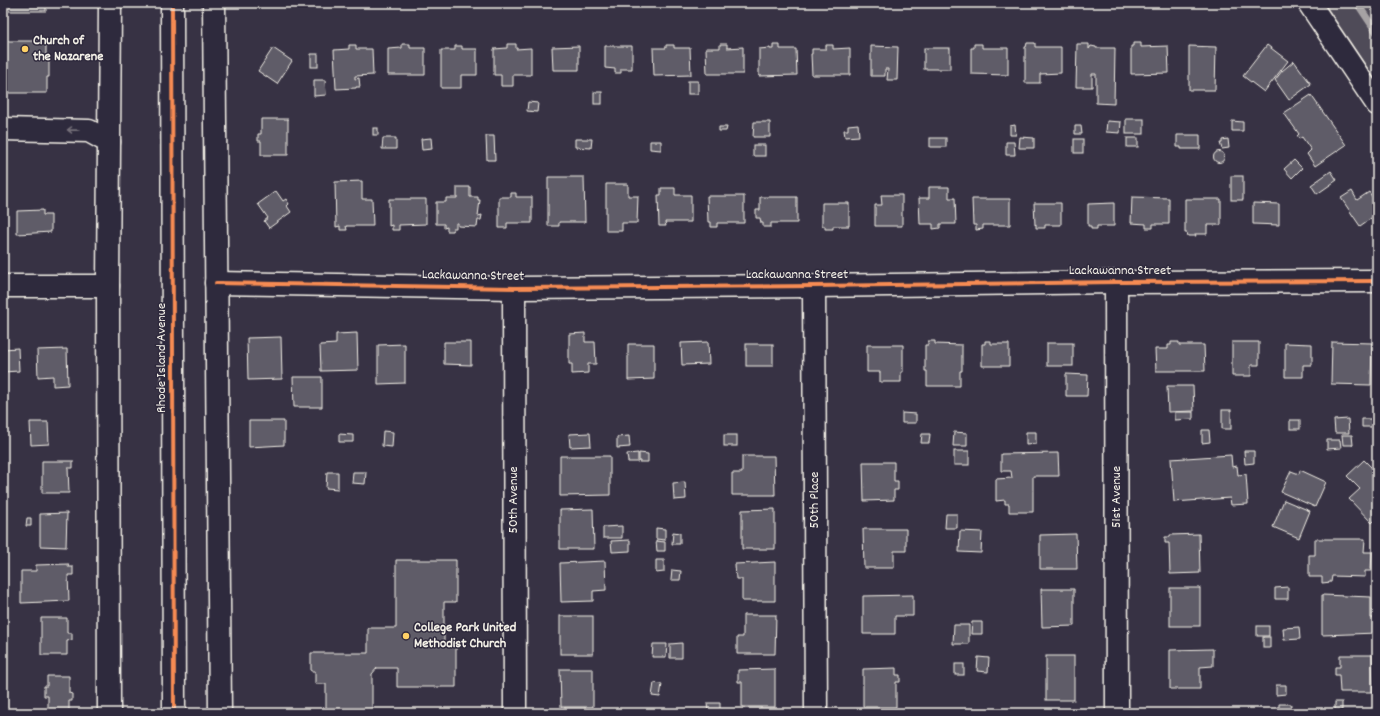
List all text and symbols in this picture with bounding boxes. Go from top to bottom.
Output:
place label: Church of the Nazarene [33,31,103,67]
marker: Church of the Nazarene [20,44,30,54]
one-way arrow [67,126,80,134]
street label: Lackawanna Street [1069,261,1171,281]
street label: Lackawanna Street [422,265,524,287]
street label: Lackawanna Street [746,265,848,285]
street label: Rhode Island Avenue [152,303,172,413]
street label: 50th Avenue [504,466,524,534]
street label: 51st Avenue [1107,466,1127,528]
street label: 50th Place [805,472,825,528]
place label: College Park United Methodist Church [414,618,517,654]
marker: College Park United Methodist Church [401,631,411,641]

